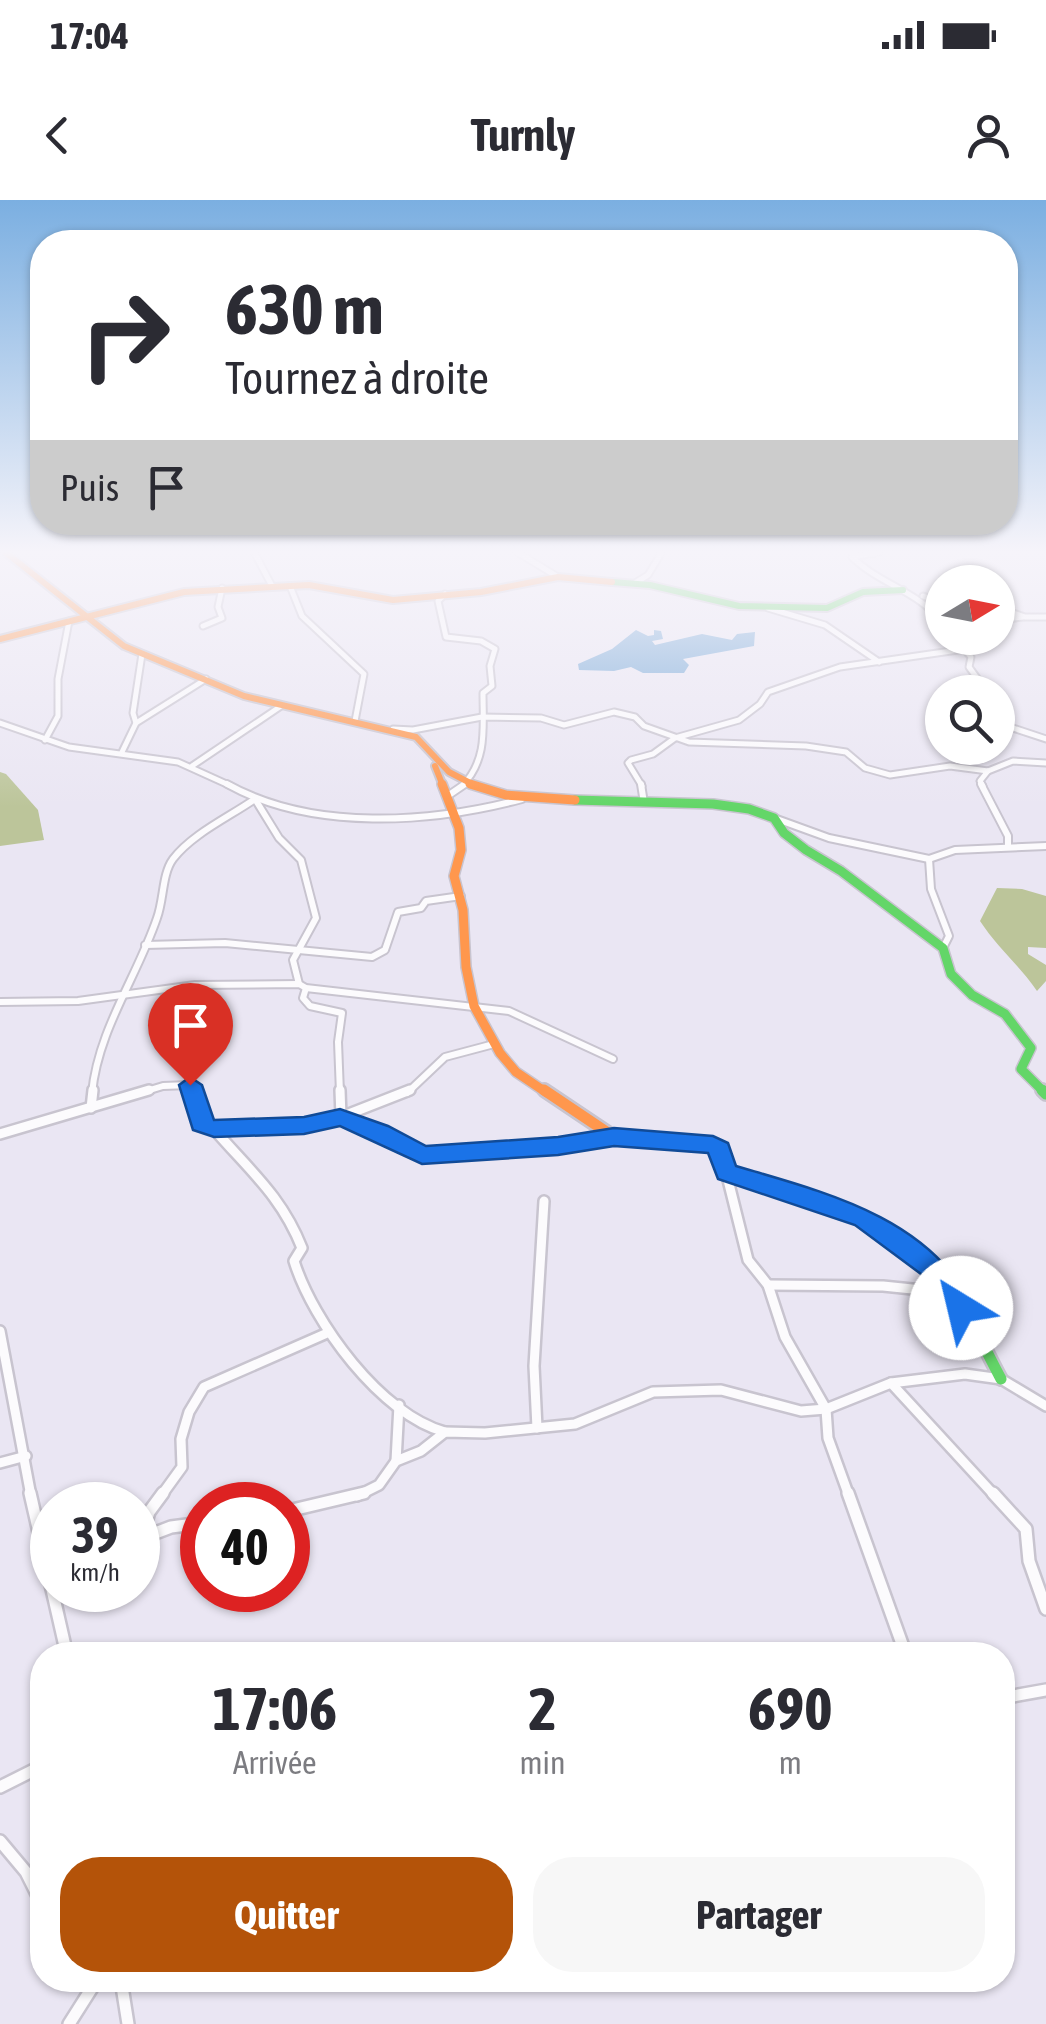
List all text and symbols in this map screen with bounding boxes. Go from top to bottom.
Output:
text: 17:04 [50,14,129,57]
icon: back [30,108,85,163]
icon: person [961,108,1016,163]
text: Turnly [471,109,575,161]
text: 630 m [225,269,384,349]
icon: right [60,270,190,400]
text: Tournez à droite [225,352,489,404]
icon: arrive [139,460,194,515]
text: Puis [60,466,119,509]
north arrow [925,565,1015,655]
map controls [925,565,1015,765]
button: search [925,675,1015,765]
pin [148,983,233,1086]
icon: arrive [163,998,218,1053]
position arrow [909,1256,1013,1360]
speed limit sign: 40 [180,1482,310,1612]
text: 39 [71,1506,118,1564]
text: km/h [70,1558,120,1586]
text: 17:06 [212,1674,337,1743]
text: 2 [528,1674,557,1743]
text: 690 [748,1674,833,1743]
text: Arrivée [233,1744,317,1781]
text: min [520,1744,565,1781]
text: m [779,1744,802,1781]
button: Quitter [60,1857,513,1972]
button: Partager [533,1857,985,1972]

